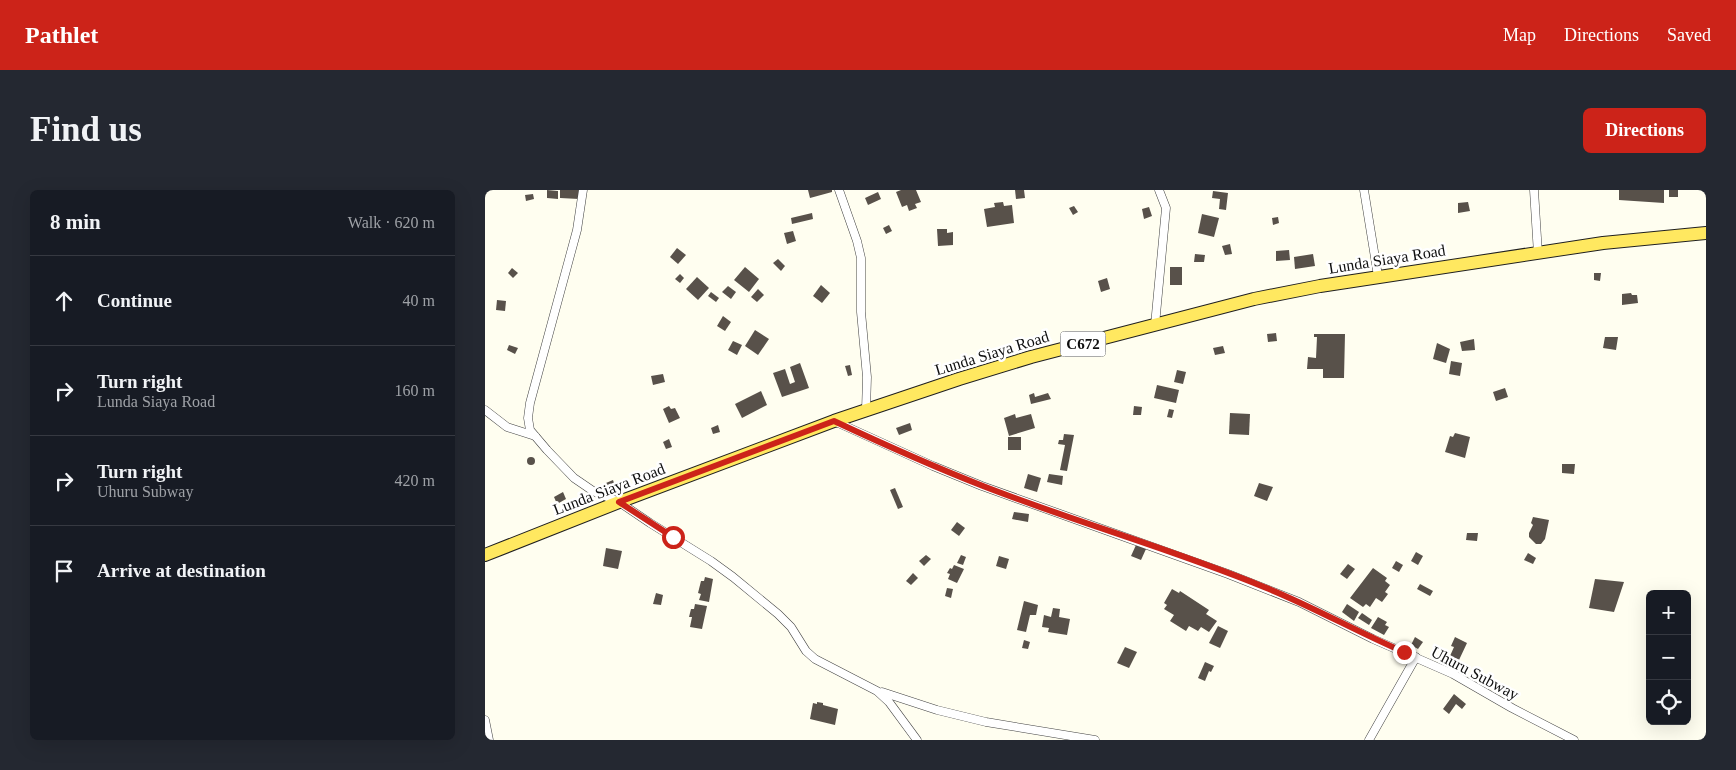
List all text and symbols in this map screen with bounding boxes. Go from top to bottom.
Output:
text: Pathlet [25,22,98,48]
text: Map [1503,25,1536,45]
text: Directions [1564,25,1639,45]
text: Saved [1667,25,1711,45]
button: Directions [1583,108,1706,153]
text: Find us [30,110,142,149]
text: 8 min [50,210,101,234]
text: Walk · 620 m [348,214,435,231]
street label: Lunda Siaya Road [1327,241,1447,278]
icon: ahead [50,287,78,315]
text: Continue [97,290,172,311]
text: 40 m [403,292,435,309]
street label: Lunda Siaya Road [933,328,1051,379]
road number: C672 [1061,332,1105,356]
text: Turn right [97,371,182,392]
icon: right [50,377,78,405]
text: 160 m [395,382,435,399]
text: Lunda Siaya Road [97,393,215,410]
street label: Lunda Siaya Road [551,460,668,519]
text: Turn right [97,461,182,482]
icon: right [50,467,78,495]
text: 420 m [395,472,435,489]
text: Uhuru Subway [97,483,193,500]
route start [662,526,685,549]
icon: arrive [50,557,78,585]
text: Arrive at destination [97,560,266,581]
map controls [1646,590,1691,725]
button: + [1646,590,1691,635]
button: − [1646,635,1691,680]
route end [1393,641,1416,664]
street label: Uhuru Subway [1428,643,1522,704]
button: locate [1646,680,1691,725]

